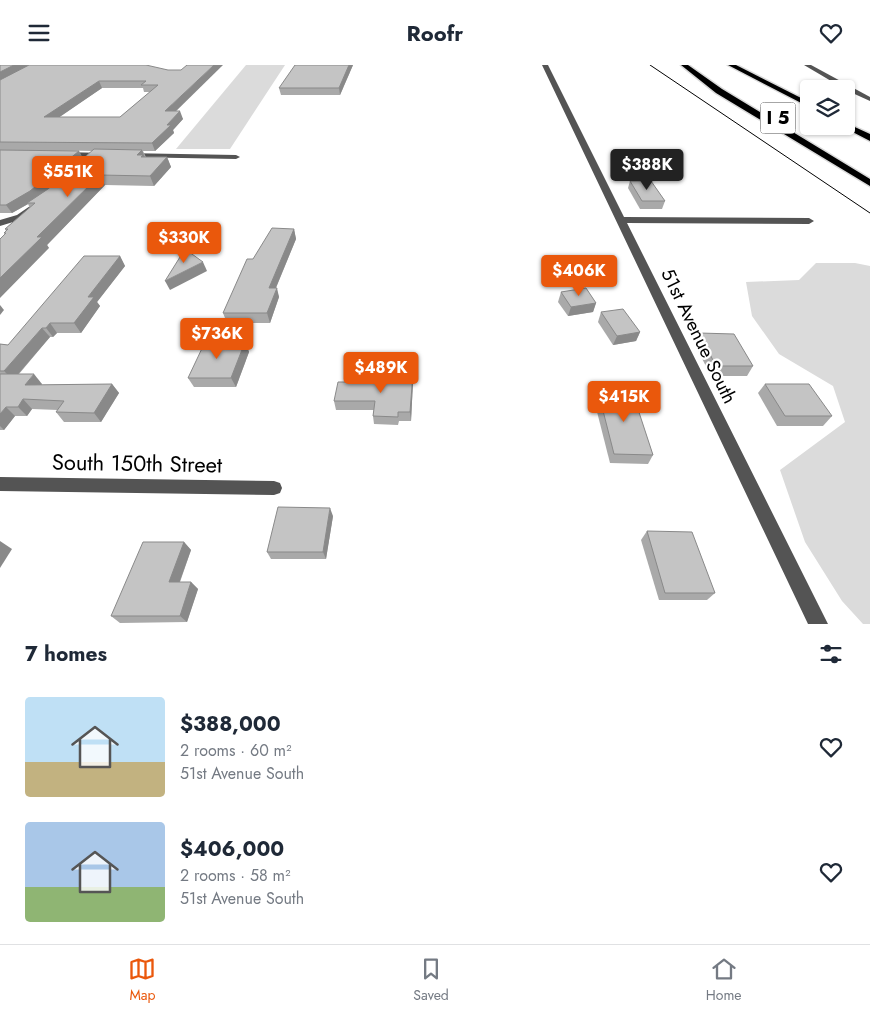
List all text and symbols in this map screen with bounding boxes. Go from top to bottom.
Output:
text: Roofr [407,17,463,49]
icon: menu [25,19,53,47]
icon: heart [817,19,845,47]
map controls [800,80,855,135]
button: layers [800,80,855,135]
road number: I 5 [760,103,796,133]
pin: $388K [612,149,682,191]
text: $388K [621,153,673,176]
pin: $551K [33,155,103,198]
text: $551K [43,160,93,183]
pin: $330K [149,221,219,264]
text: $330K [158,226,210,249]
pin: $406K [544,255,614,297]
text: $406K [552,259,606,282]
street label: 51st Avenue South [655,264,743,408]
pin: $736K [182,317,252,360]
text: $736K [191,322,243,345]
pin: $489K [346,351,416,394]
text: $489K [354,356,408,379]
pin: $415K [589,381,659,423]
text: $415K [599,385,649,408]
street label: South 150th Street [51,446,223,480]
text: 7 homes [25,639,107,669]
icon: filters [817,640,845,668]
text: $388,000 [180,709,281,739]
icon: home [65,717,125,777]
icon: heart [817,733,845,761]
text: 2 rooms · 60 m² [180,739,292,762]
text: 51st Avenue South [180,762,304,785]
text: $406,000 [180,834,284,864]
icon: home [65,842,125,902]
icon: heart [817,858,845,886]
text: 2 rooms · 58 m² [180,864,291,887]
text: 51st Avenue South [180,887,304,910]
tab: Map [128,955,156,1005]
tab: Saved [413,955,449,1005]
tab: Home [706,955,742,1005]

